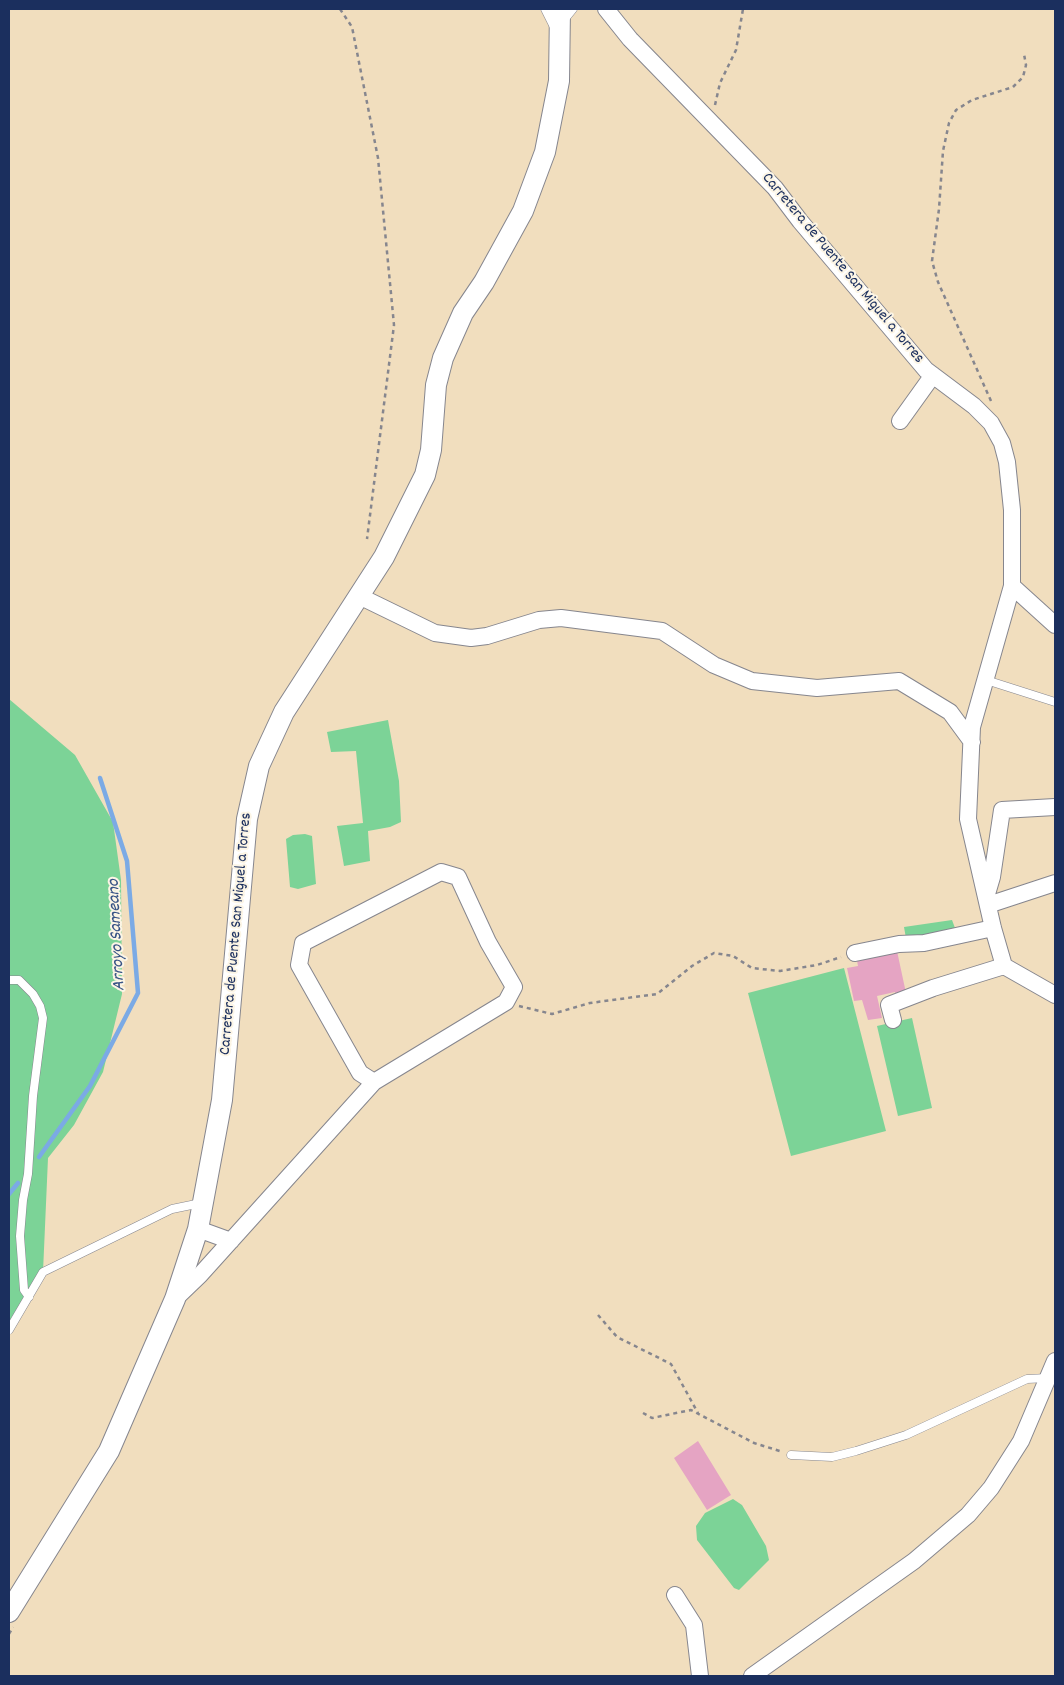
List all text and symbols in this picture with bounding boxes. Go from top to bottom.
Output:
street label: Carretera de Puente San Miguel a Torres [757,170,927,368]
street label: Carretera de Puente San Miguel a Torres [217,812,257,1056]
water label: Arroyo Sameano [104,878,132,992]

